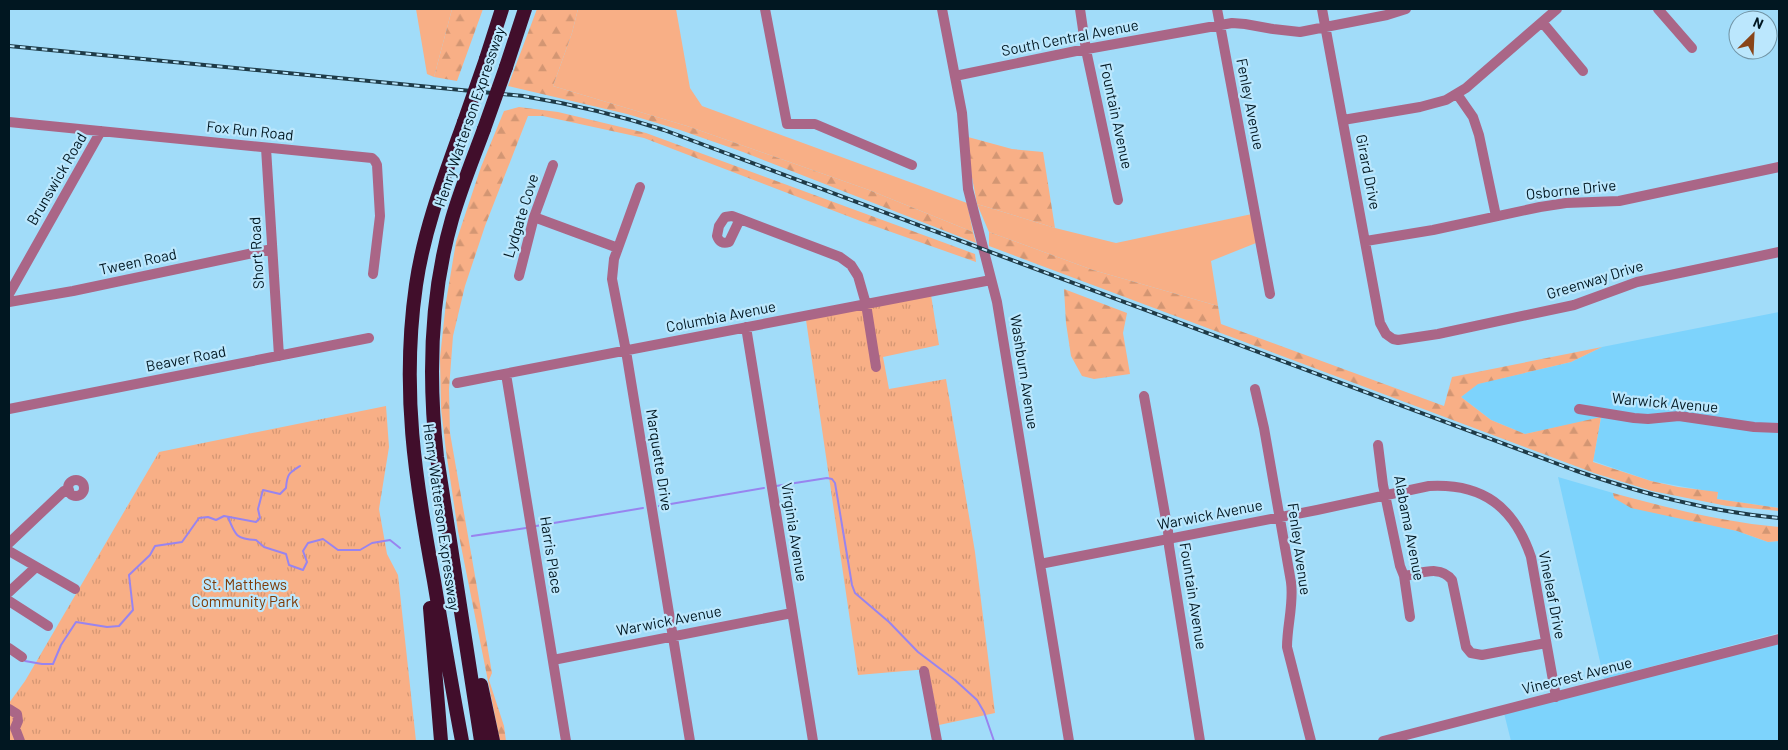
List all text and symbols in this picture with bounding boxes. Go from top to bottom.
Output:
north arrow [1728,10,1778,60]
text: N [1751,13,1766,32]
street label: South Central Avenue [1000,15,1140,59]
street label: Henry Watterson Expressway [430,24,508,209]
street label: Fenley Avenue [1233,57,1269,151]
street label: Fountain Avenue [1097,61,1137,170]
street label: Fox Run Road [206,116,295,144]
street label: Brunswick Road [22,129,90,228]
street label: Girard Drive [1353,133,1385,211]
street label: Lydgate Cove [499,172,541,260]
street label: Osborne Drive [1525,175,1617,203]
street label: Short Road [245,217,267,290]
street label: Tween Road [97,244,178,278]
street label: Greenway Drive [1544,256,1645,302]
street label: Columbia Avenue [664,297,777,335]
street label: Washburn Avenue [1007,313,1043,430]
street label: Beaver Road [144,341,227,375]
street label: Warwick Avenue [1611,388,1719,416]
street label: Marquette Drive [643,408,677,512]
street label: Henry Watterson Expressway [420,422,464,612]
street label: Alabama Avenue [1391,474,1429,582]
street label: Virginia Avenue [778,481,812,583]
street label: Warwick Avenue [1156,495,1264,533]
street label: Fenley Avenue [1285,502,1315,596]
street label: Harris Place [537,515,567,595]
street label: Fountain Avenue [1177,541,1211,651]
street label: Vineleaf Drive [1536,549,1570,640]
park label: St. Matthews Community Park [192,575,299,610]
street label: Warwick Avenue [615,601,723,639]
street label: Vinecrest Avenue [1520,653,1634,697]

